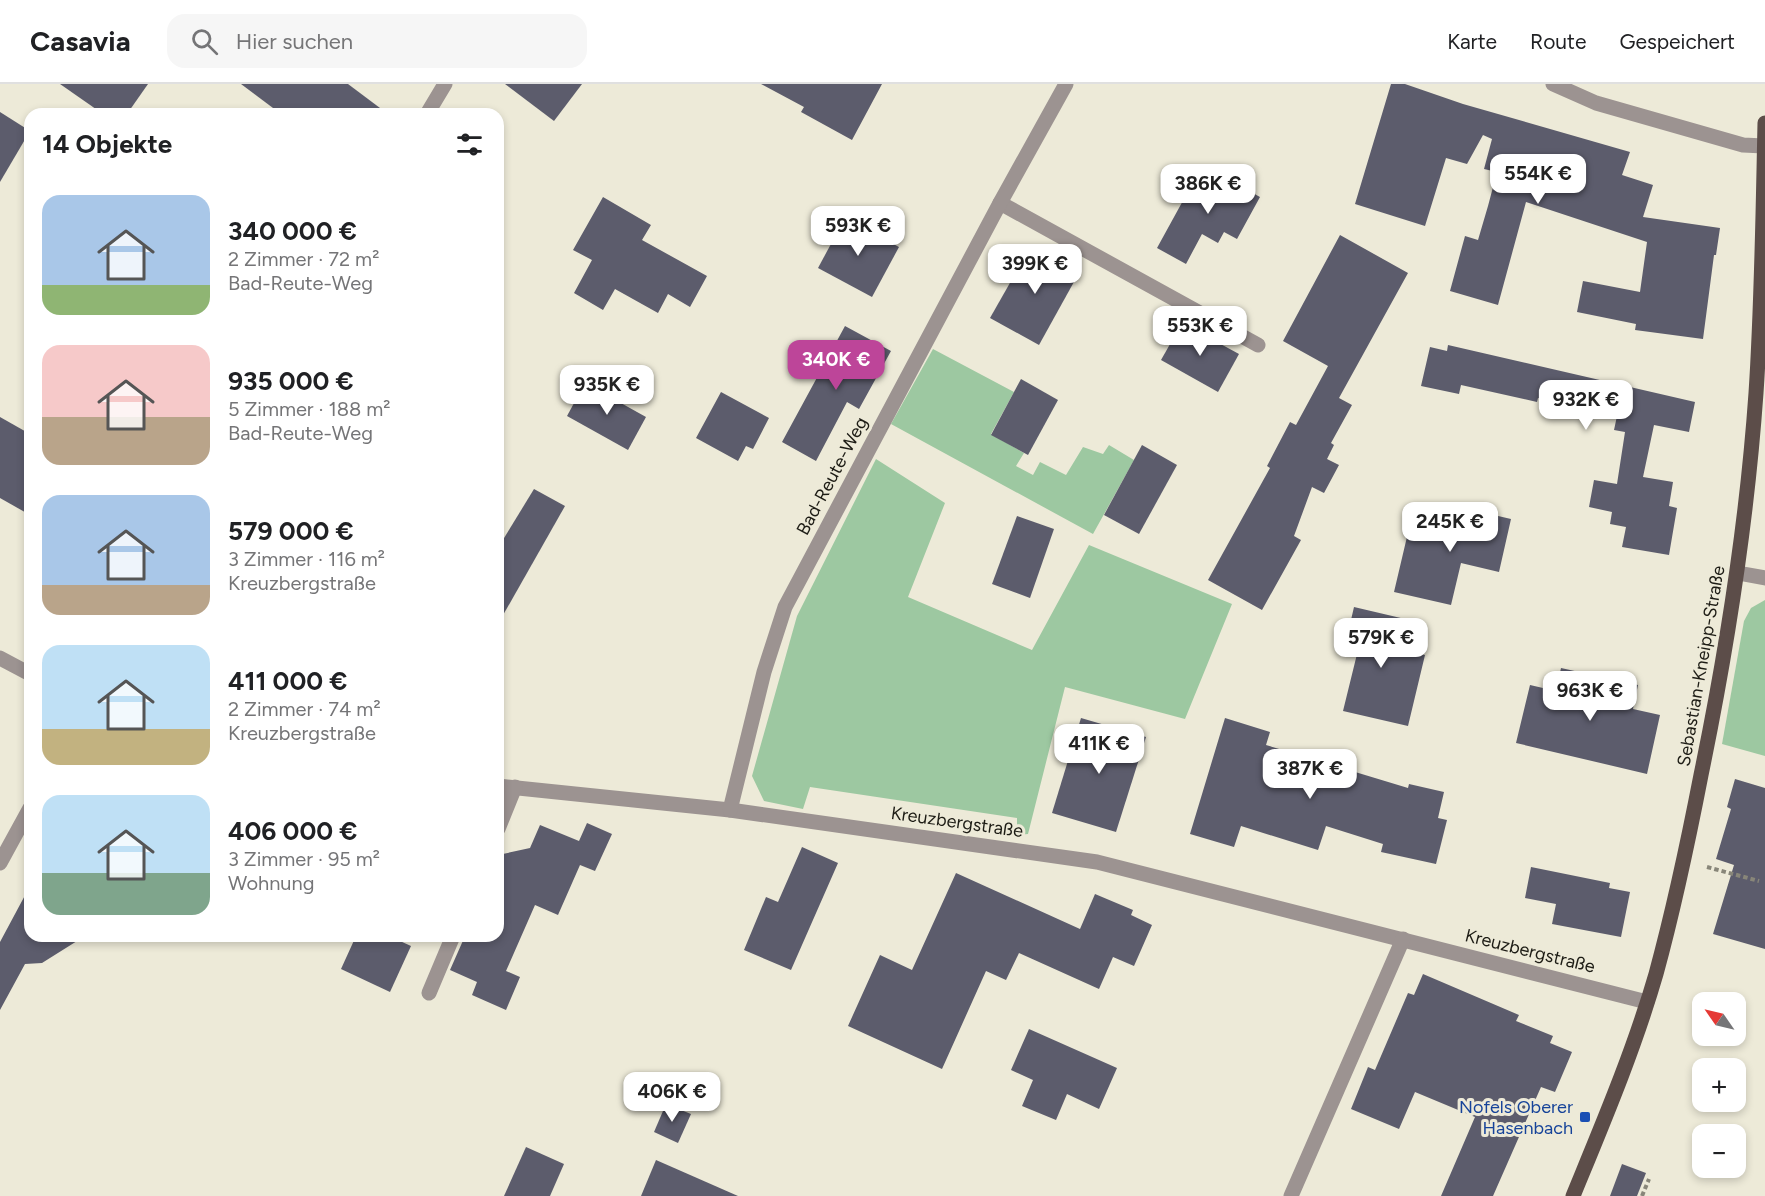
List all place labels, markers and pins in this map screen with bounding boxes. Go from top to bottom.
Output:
pin: 554K € [1489,154,1587,205]
pin: 386K € [1159,164,1257,215]
pin: 593K € [809,206,907,257]
pin: 399K € [986,244,1084,295]
pin: 553K € [1151,306,1249,357]
pin: 340K € [787,340,885,391]
pin: 935K € [558,365,656,416]
pin: 932K € [1537,380,1635,431]
pin: 245K € [1401,502,1499,553]
pin: 579K € [1332,618,1430,669]
pin: 963K € [1541,671,1639,722]
pin: 411K € [1050,724,1148,775]
pin: 387K € [1261,749,1359,800]
pin: 406K € [623,1072,721,1123]
place label: Nofels Oberer Hasenbach [1459,1096,1573,1139]
marker: Nofels Oberer Hasenbach [1578,1110,1592,1124]

